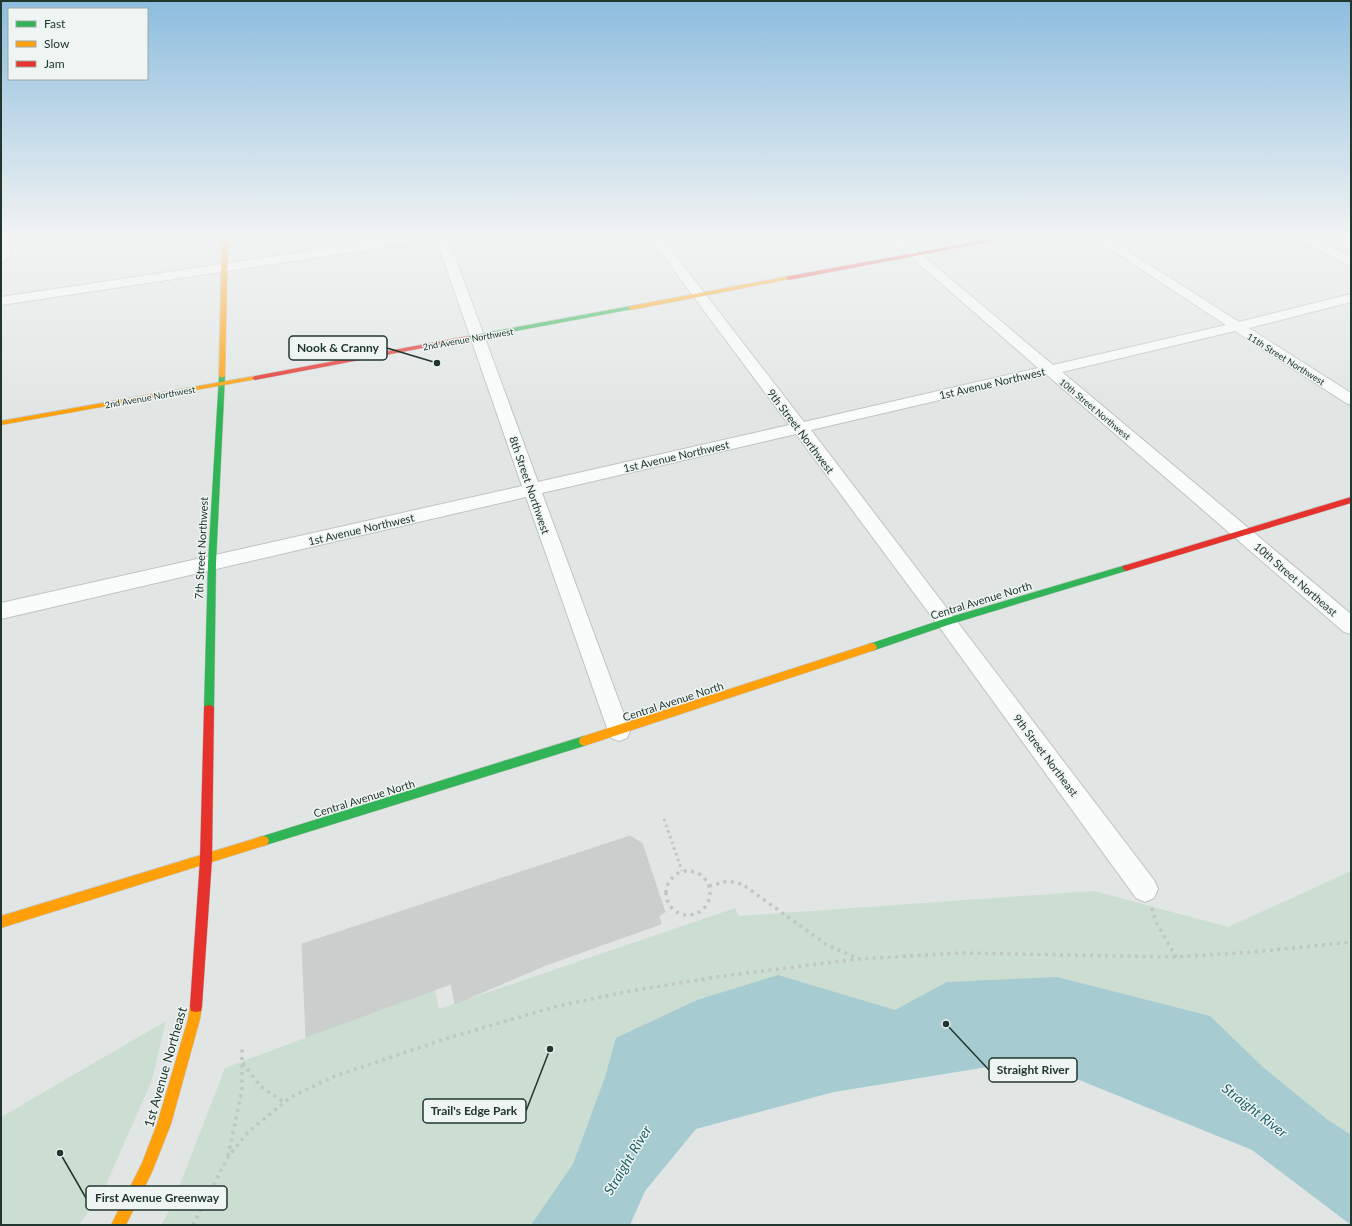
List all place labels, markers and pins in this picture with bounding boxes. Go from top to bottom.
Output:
callout: Nook & Cranny [289,336,387,360]
callout: Straight River [989,1058,1077,1082]
callout: Trail's Edge Park [423,1099,526,1123]
callout: First Avenue Greenway [86,1186,227,1210]

